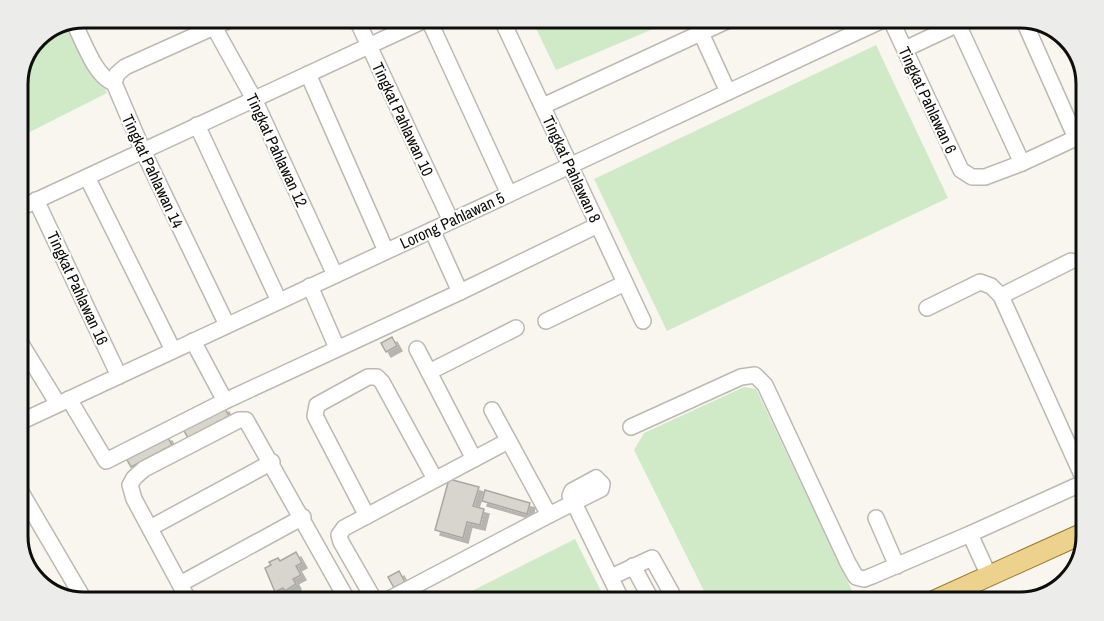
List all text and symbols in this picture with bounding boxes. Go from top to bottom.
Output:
street label: Tingkat Pahlawan 6 [894,43,962,157]
street label: Tingkat Pahlawan 10 [367,59,439,179]
street label: Tingkat Pahlawan 12 [241,90,313,210]
street label: Tingkat Pahlawan 14 [117,111,189,231]
street label: Tingkat Pahlawan 8 [538,112,606,226]
street label: Lorong Pahlawan 5 [396,186,508,254]
street label: Tingkat Pahlawan 16 [42,228,114,348]

